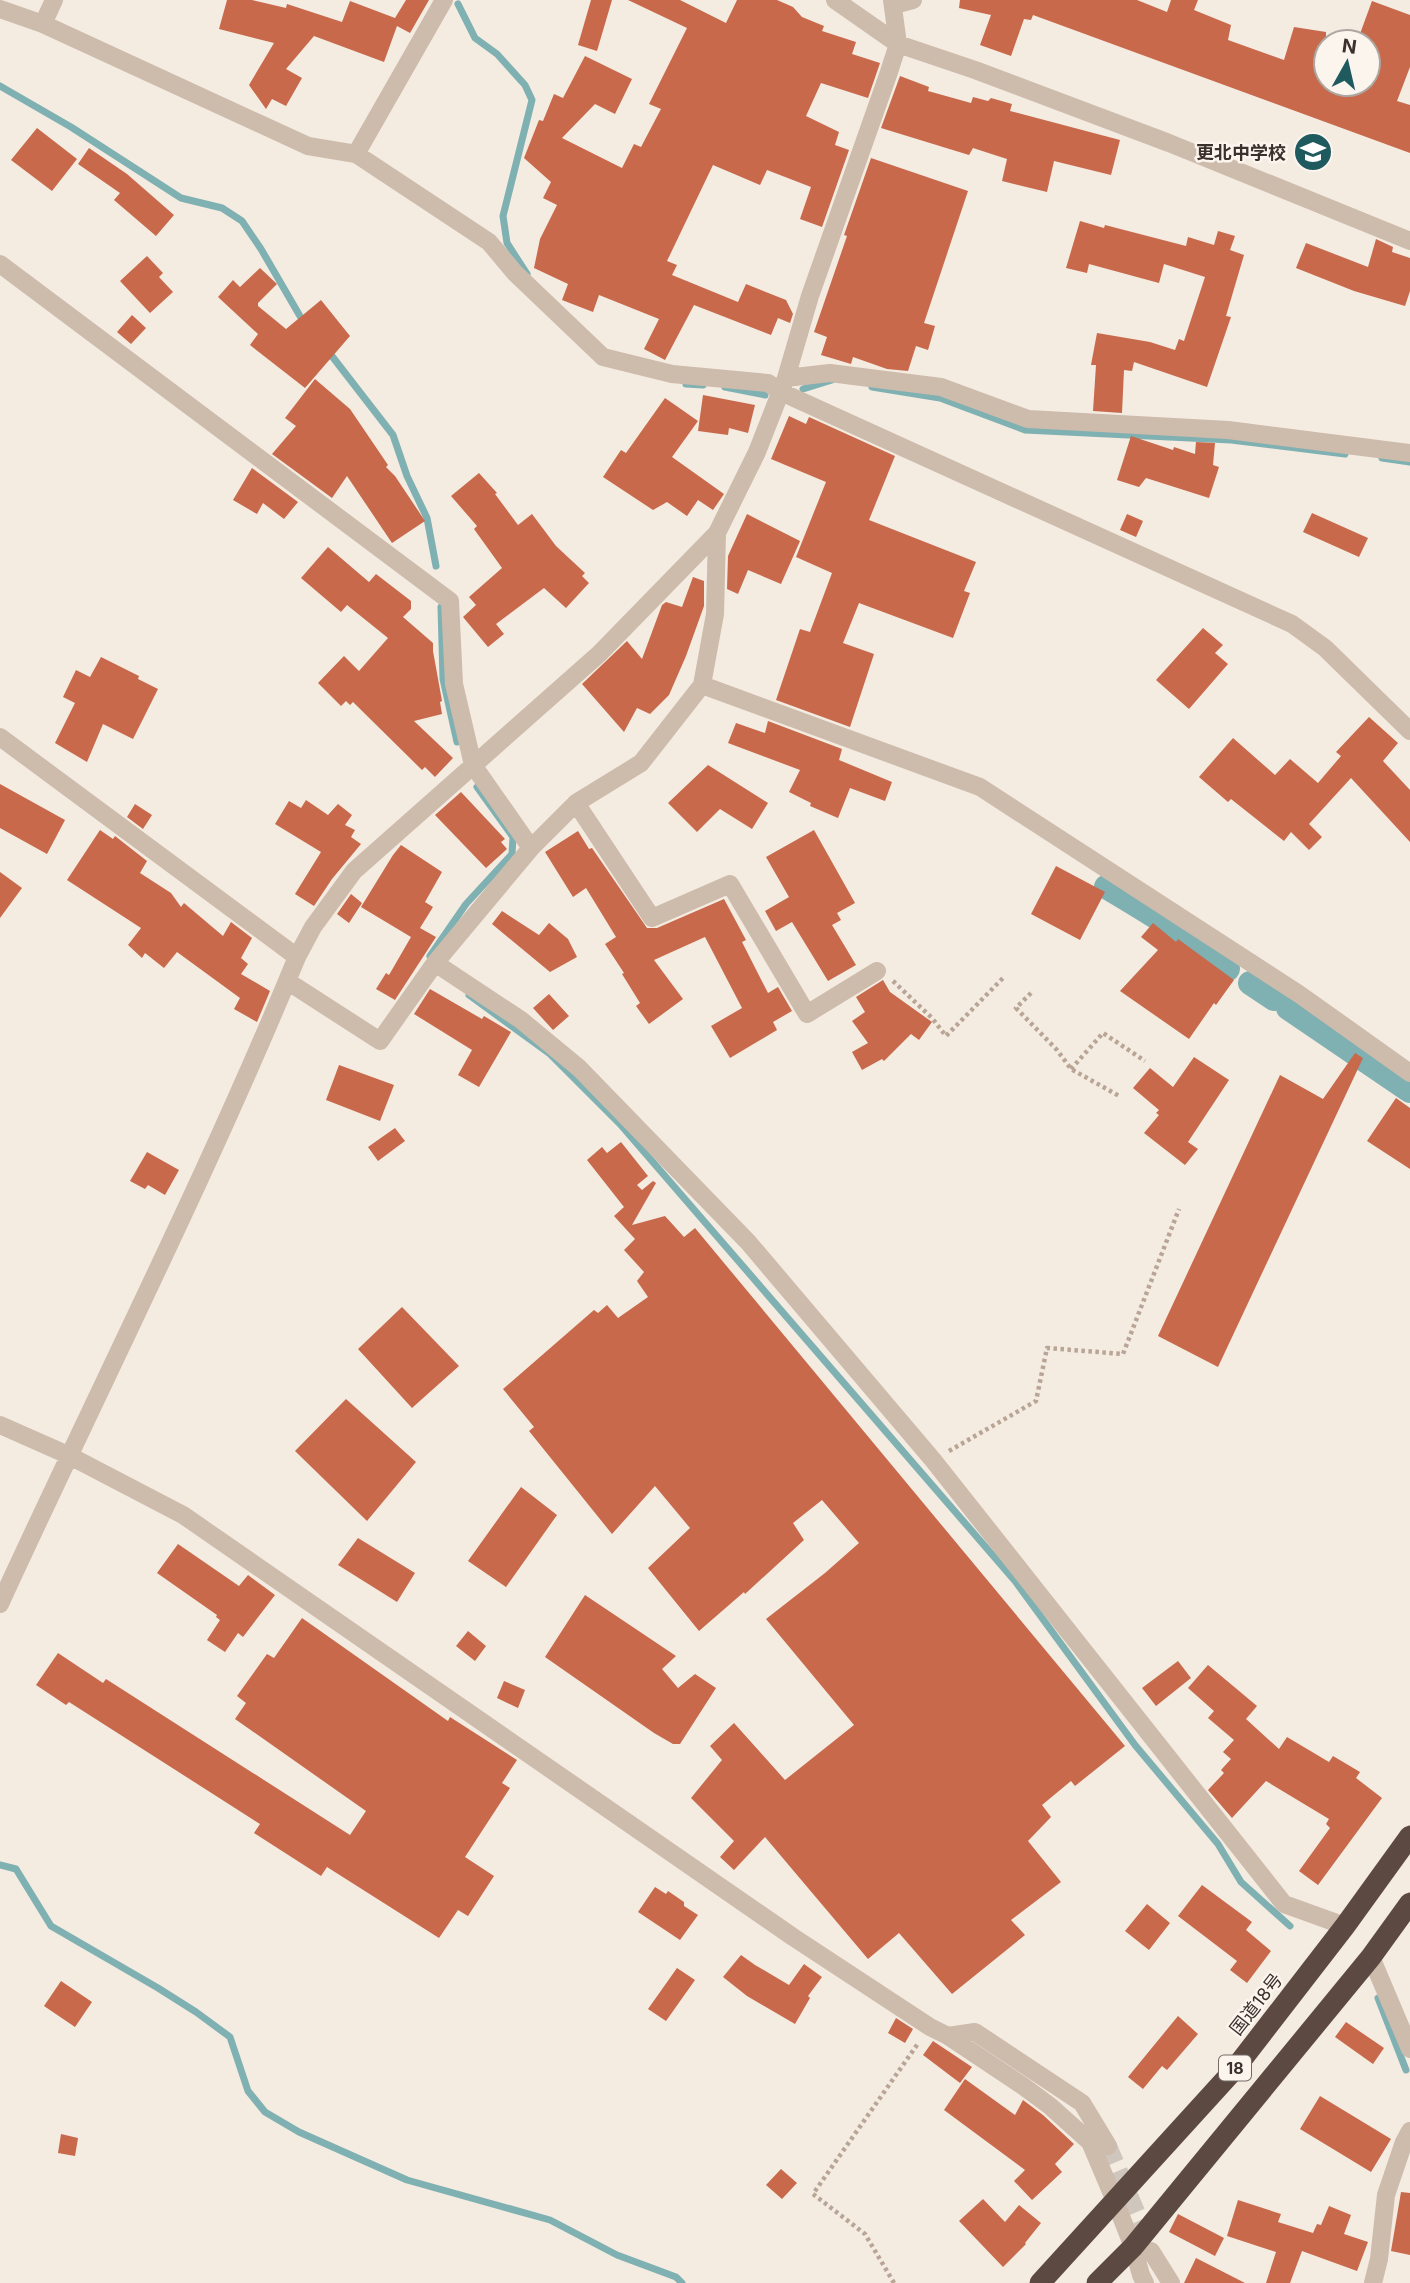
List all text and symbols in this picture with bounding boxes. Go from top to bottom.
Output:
north arrow [1312,28,1382,98]
text: N [1341,34,1358,59]
school or university icon: 更北中学校 [1292,131,1334,173]
place label: 更北中学校 [1196,142,1286,163]
street label: 国道18号 [1225,1969,1287,2039]
road number: 18 [1219,2056,1251,2080]

